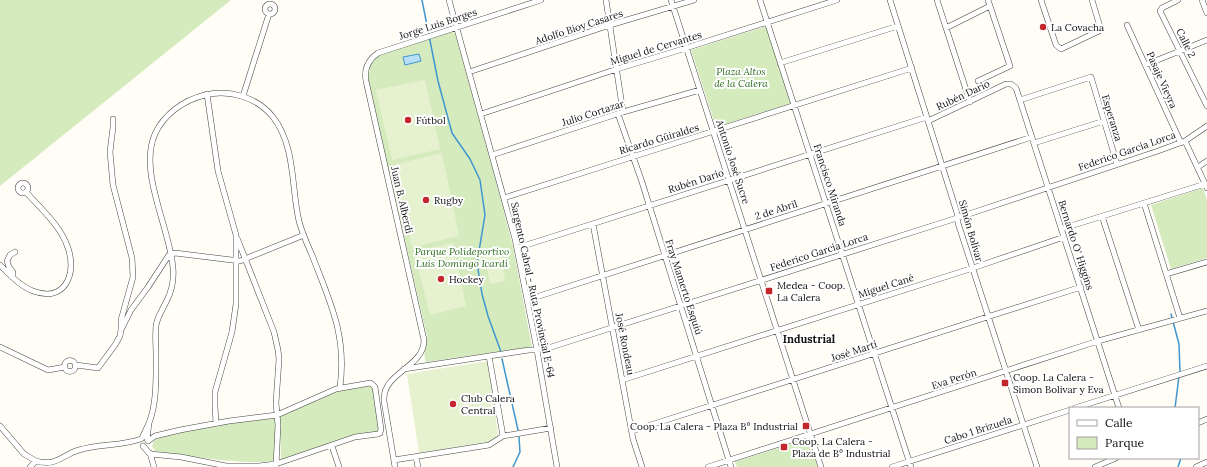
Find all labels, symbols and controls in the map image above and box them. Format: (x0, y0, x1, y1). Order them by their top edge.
street label: Jorge Luis Borges (397, 5, 479, 43)
street label: Adolfo Bioy Casares (533, 7, 625, 48)
place label: La Covacha (1051, 21, 1104, 34)
marker: La Covacha (1038, 22, 1048, 32)
street label: Calle 2 (1173, 26, 1199, 60)
street label: Miguel de Cervantes (609, 28, 704, 68)
street label: Pasaje Vieyra (1144, 50, 1180, 110)
park label: Plaza Altos de la Calera (714, 65, 768, 90)
street label: Rubén Dario (934, 77, 992, 113)
street label: Esperanza (1099, 93, 1125, 143)
street label: Julio Cortazar (559, 97, 626, 129)
place label: Fútbol (416, 114, 446, 127)
marker: Fútbol (403, 115, 413, 125)
street label: Antonio José Sucre (713, 117, 753, 206)
street label: Ricardo Güiraldes (617, 121, 701, 157)
street label: Federico García Lorca (1077, 128, 1177, 174)
street label: Francisco Miranda (811, 142, 849, 228)
street label: Juan B. Alberdi (388, 164, 416, 235)
street label: Rubén Darío (667, 166, 726, 196)
place label: Rugby (434, 194, 464, 207)
marker: Rugby (421, 195, 431, 205)
street label: 2 de Abril (753, 197, 799, 223)
street label: Simón Bolívar (956, 198, 986, 264)
street label: Bernardo O' Higgins (1055, 198, 1097, 292)
street label: Sargento Cabral - Ruta Provincial E-64 (508, 201, 558, 380)
street label: Federico García Lorca (768, 230, 870, 274)
street label: Fray Mamerto Esquiú (662, 238, 706, 336)
park label: Parque Polideportivo Luis Domingo Icardi (415, 245, 509, 270)
street label: Miguel Cané (856, 271, 916, 301)
place label: Hockey (449, 273, 484, 286)
marker: Hockey (436, 274, 446, 284)
place label: Medea - Coop. La Calera (777, 279, 845, 304)
marker: Medea - Coop. La Calera (764, 286, 774, 296)
street label: José Rondeau (612, 311, 637, 376)
district label: Industrial (783, 332, 836, 346)
street label: José Martí (828, 337, 879, 365)
street label: Eva Perón (930, 366, 978, 392)
place label: Coop. La Calera - Simon Bolivar y Eva (1013, 371, 1104, 396)
marker: Coop. La Calera - Simon Bolivar y Eva (1000, 378, 1010, 388)
place label: Club Calera Central (461, 392, 515, 417)
marker: Club Calera Central (448, 399, 458, 409)
legend (1069, 407, 1199, 459)
street label: Cabo 1 Brizuela (943, 413, 1013, 447)
text: Calle (1105, 415, 1133, 430)
place label: Coop. La Calera - Plaza B° Industrial (630, 420, 798, 433)
marker: Coop. La Calera - Plaza B° Industrial (801, 421, 811, 431)
place label: Coop. La Calera - Plaza de B° Industrial (792, 435, 891, 460)
text: Parque (1105, 435, 1145, 450)
marker: Coop. La Calera - Plaza de B° Industrial (779, 442, 789, 452)

